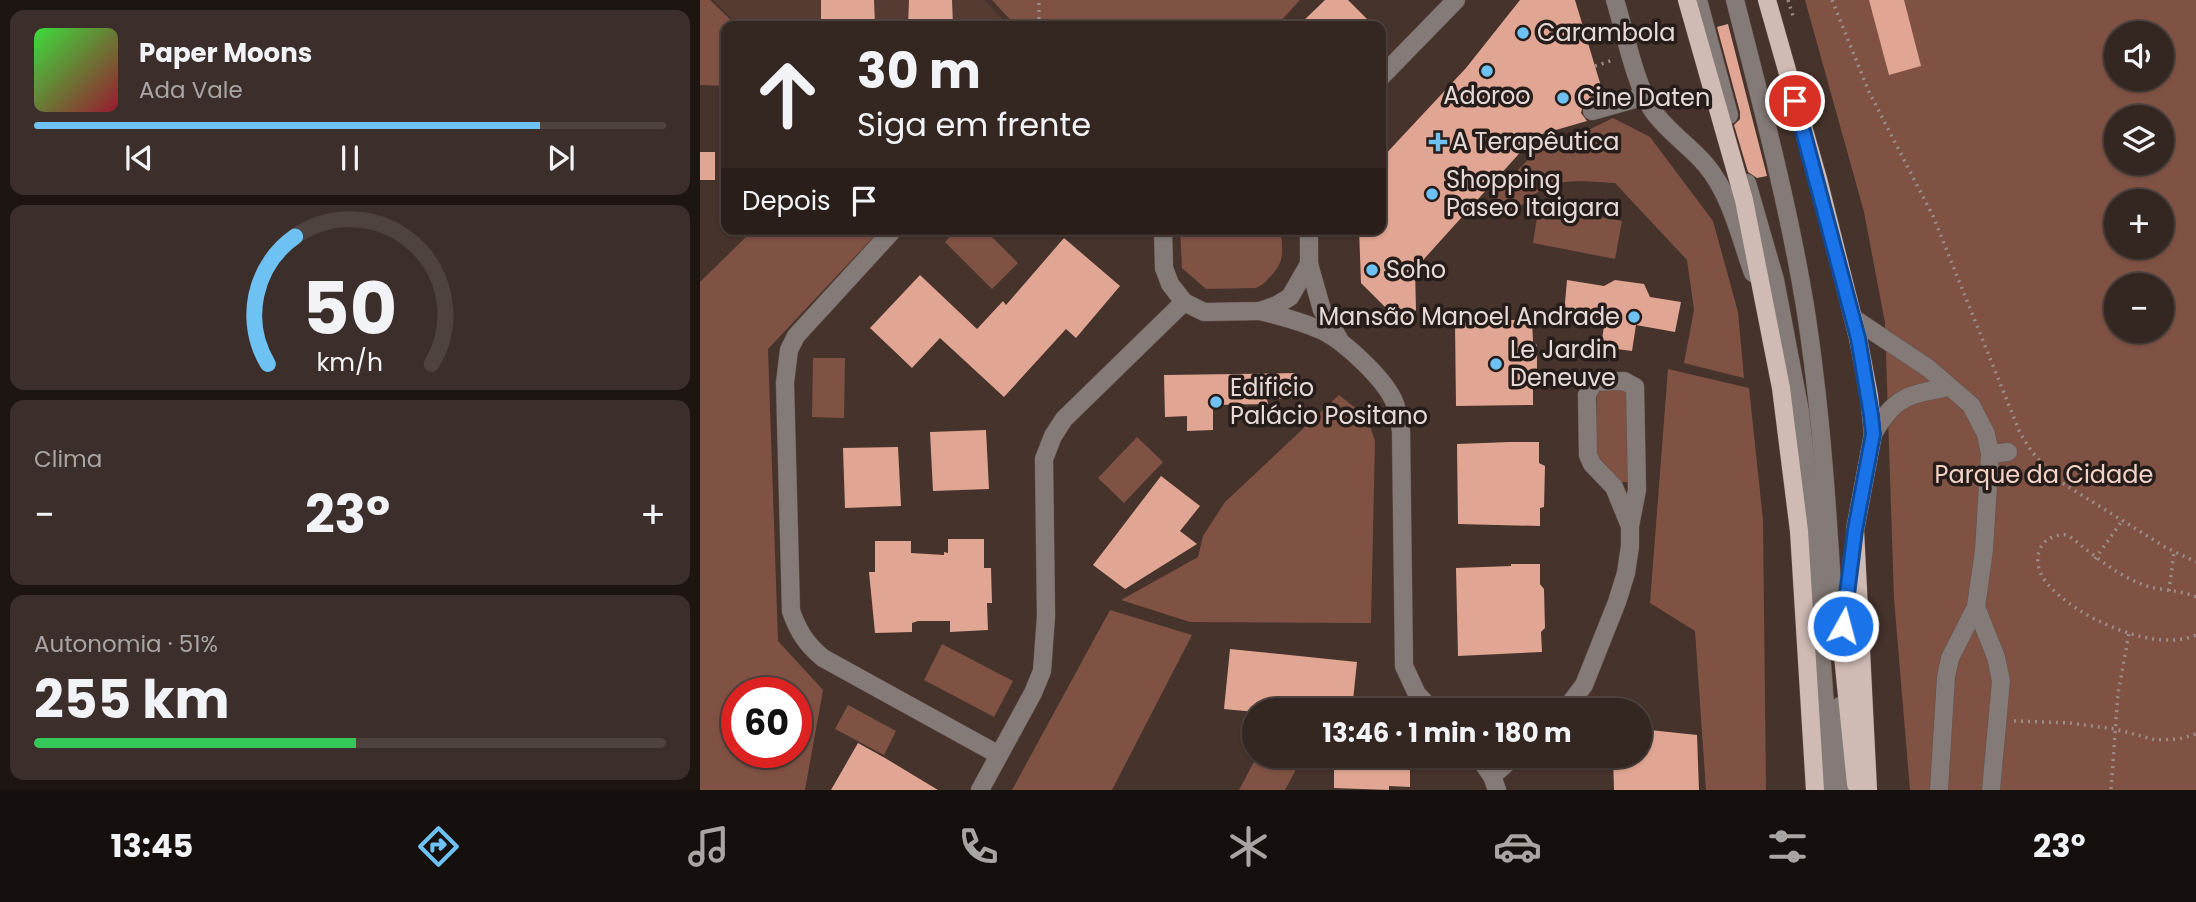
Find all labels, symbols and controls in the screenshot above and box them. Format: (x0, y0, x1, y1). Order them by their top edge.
place label: Carambola (1537, 16, 1675, 49)
map controls (2104, 21, 2174, 343)
button: sound (2104, 21, 2174, 91)
marker: Carambola (1515, 25, 1531, 41)
text: Paper Moons (139, 35, 312, 71)
text: 30 m (857, 37, 981, 105)
icon: ahead (742, 49, 833, 140)
marker: Adoroo (1479, 63, 1495, 79)
pin (1765, 71, 1825, 131)
text: Ada Vale (139, 74, 243, 106)
place label: Adoroo (1443, 79, 1531, 112)
place label: Cine Daten (1577, 81, 1710, 114)
icon: arrive (1776, 82, 1814, 120)
marker: Cine Daten (1555, 90, 1571, 106)
text: Siga em frente (857, 102, 1091, 147)
button: layers (2104, 105, 2174, 175)
place label: A Terapêutica (1452, 125, 1620, 158)
marker: A Terapêutica (1430, 134, 1446, 150)
icon: previous (120, 139, 158, 177)
icon: pause (331, 139, 369, 177)
icon: next (542, 139, 580, 177)
place label: Shopping Paseo Itaigara (1446, 163, 1620, 224)
icon: arrive (845, 182, 883, 220)
text: Depois (742, 183, 831, 219)
marker: Shopping Paseo Itaigara (1424, 186, 1440, 202)
button: + (2104, 189, 2174, 259)
place label: Soho (1386, 253, 1446, 286)
text: 50 (303, 258, 397, 359)
marker: Soho (1364, 262, 1380, 278)
button: − (2104, 273, 2174, 343)
place label: Mansão Manoel Andrade (1318, 300, 1620, 333)
marker: Mansão Manoel Andrade (1626, 309, 1642, 325)
place label: Le Jardin Deneuve (1510, 333, 1617, 394)
text: km/h (317, 344, 383, 379)
marker: Le Jardin Deneuve (1488, 356, 1504, 372)
place label: Edificio Palácio Positano (1230, 371, 1428, 432)
marker: Edificio Palácio Positano (1208, 394, 1224, 410)
text: Clima (34, 443, 102, 475)
park label: Parque da Cidade (1935, 458, 2153, 491)
text: 23° (305, 478, 390, 551)
text: − (34, 488, 55, 541)
text: + (640, 488, 666, 541)
position arrow (1806, 589, 1880, 663)
text: Autonomia · 51% (34, 628, 218, 660)
text: 255 km (34, 663, 230, 736)
speed limit sign: 60 (721, 677, 812, 768)
text: 13:46 · 1 min · 180 m (1322, 715, 1572, 751)
icon: directions (414, 822, 463, 871)
icon: music (684, 822, 733, 871)
icon: phone (954, 822, 1003, 871)
icon: climate (1224, 822, 1273, 871)
icon: car (1493, 822, 1542, 871)
icon: filters (1763, 822, 1812, 871)
text: 13:45 (110, 823, 193, 868)
text: 23° (2033, 823, 2086, 868)

